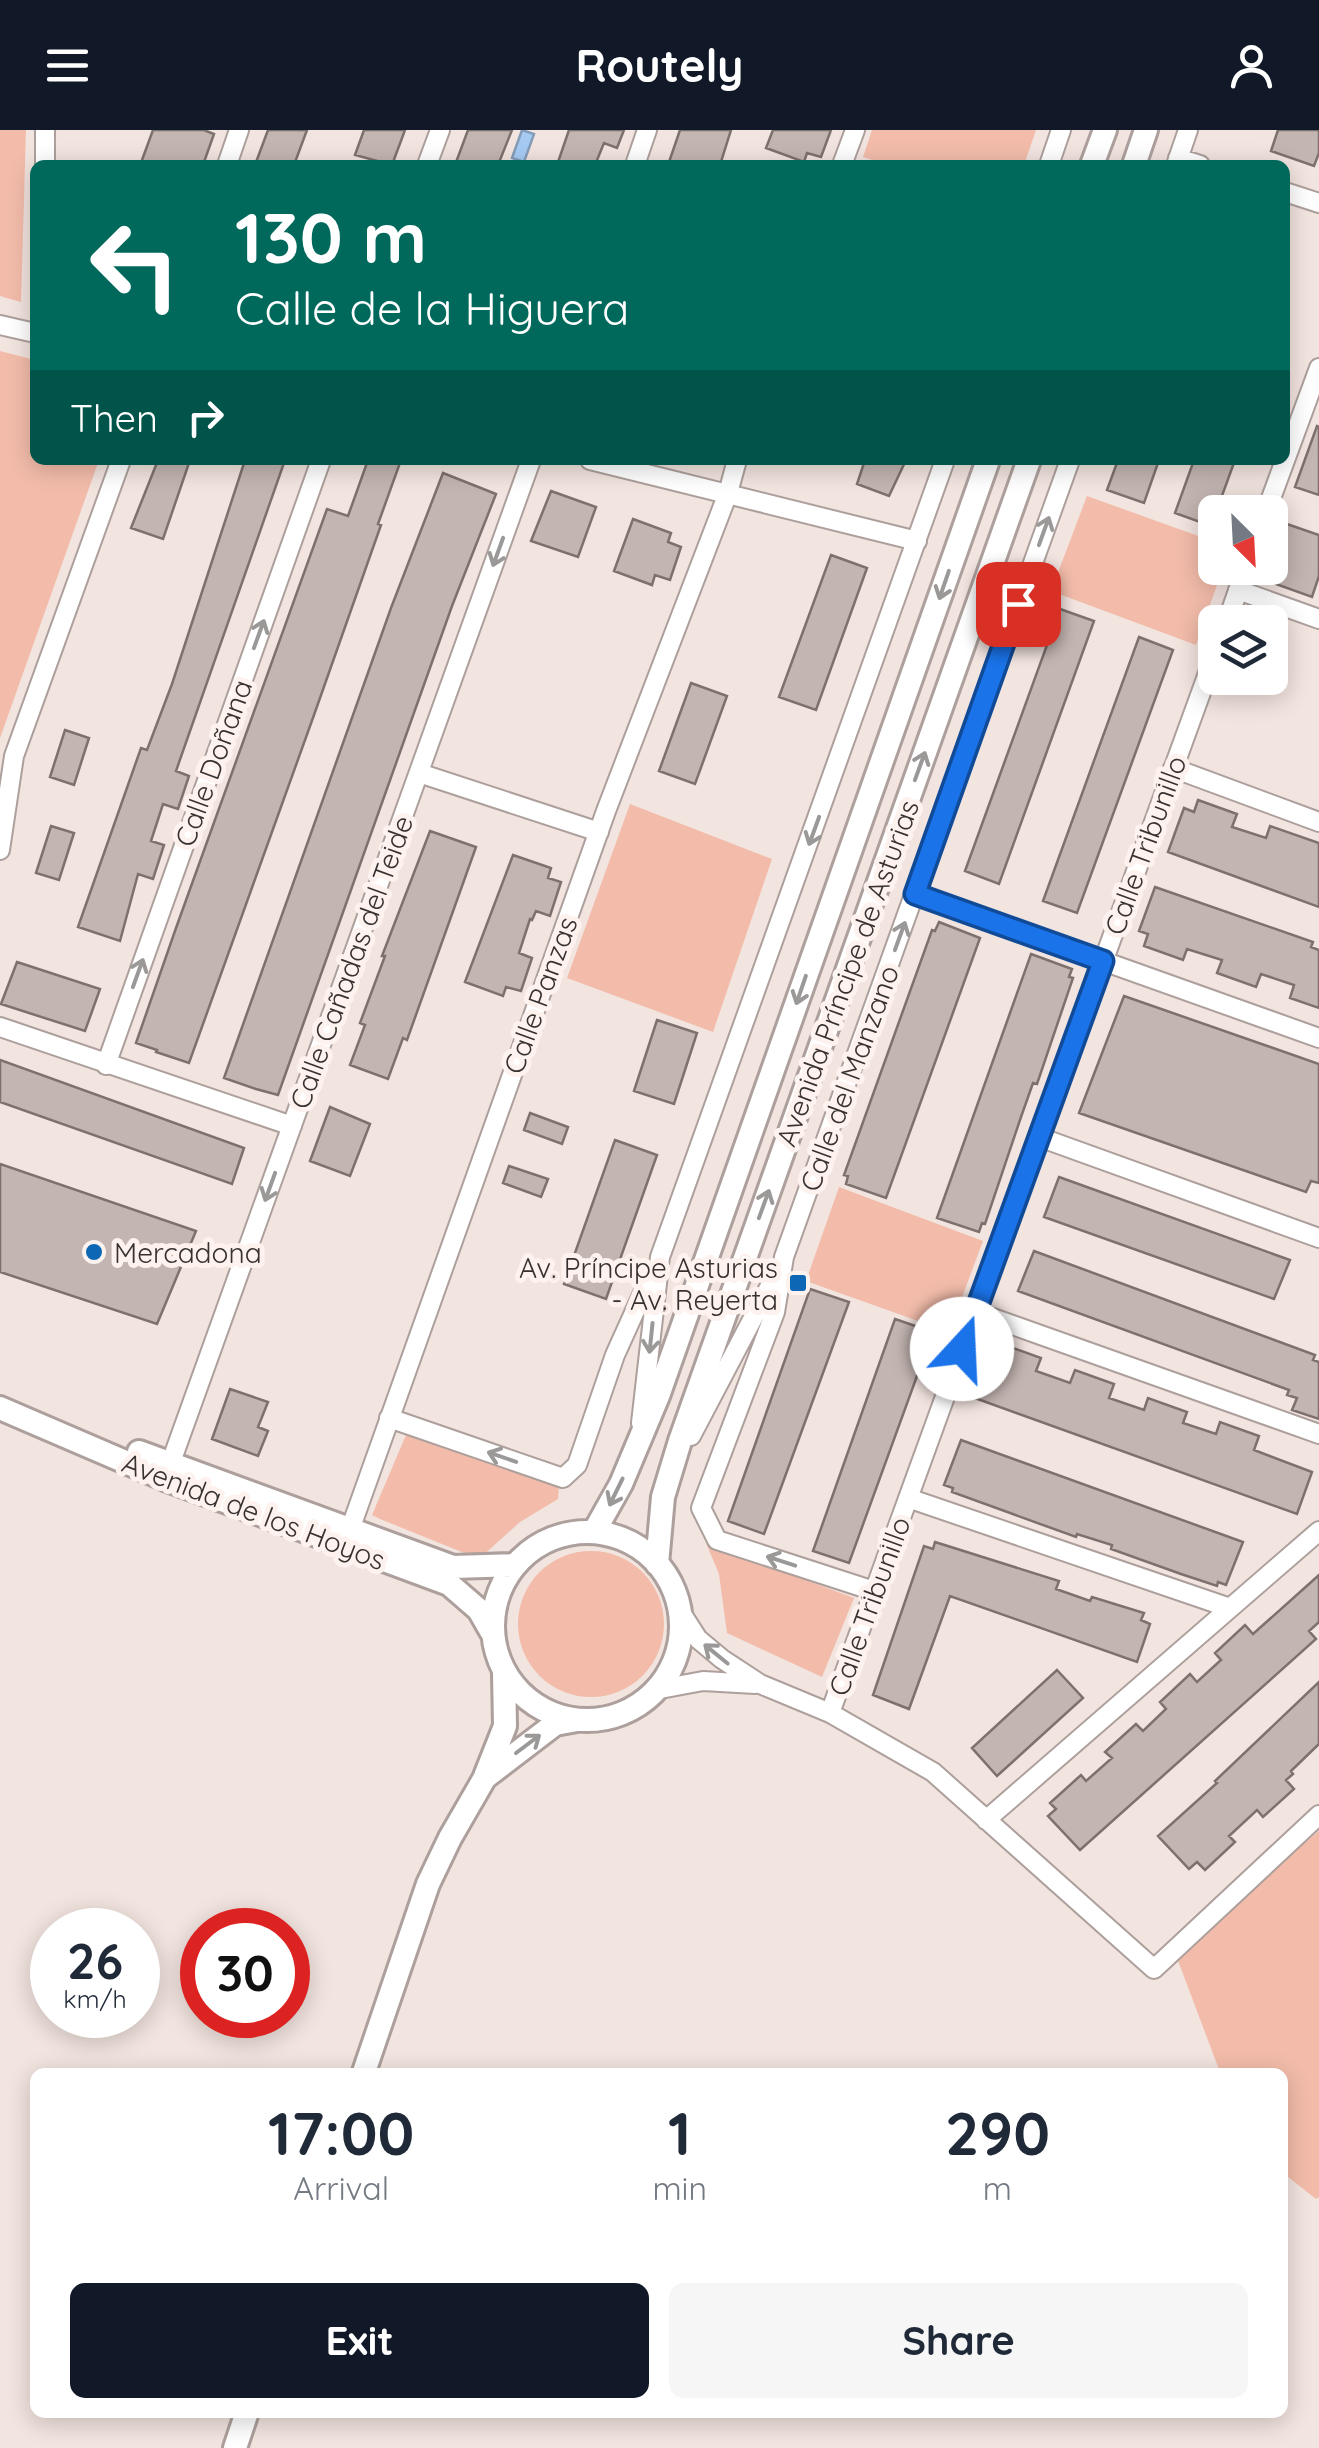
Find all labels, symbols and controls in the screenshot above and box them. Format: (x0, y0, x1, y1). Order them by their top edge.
text: Routely (576, 37, 743, 93)
icon: menu (40, 38, 95, 93)
icon: person (1224, 38, 1279, 93)
text: 130 m (235, 193, 427, 281)
icon: left (70, 200, 200, 330)
text: Calle de la Higuera (235, 280, 629, 336)
icon: right (178, 390, 233, 445)
text: Then (70, 394, 158, 442)
north arrow (1198, 495, 1288, 585)
map controls (1198, 495, 1288, 695)
one-way arrow (1037, 516, 1055, 548)
one-way arrow (488, 535, 506, 566)
pin (976, 562, 1061, 647)
one-way arrow (934, 568, 952, 599)
icon: arrive (991, 577, 1046, 632)
button: layers (1198, 605, 1288, 695)
one-way arrow (251, 620, 269, 651)
street label: Calle Doñana (167, 675, 259, 851)
one-way arrow (912, 751, 930, 782)
street label: Calle Tribunillo (1096, 751, 1194, 939)
street label: Avenida Príncipe de Asturias (768, 795, 926, 1151)
street label: Calle Cañadas del Teide (282, 811, 420, 1113)
one-way arrow (804, 814, 822, 845)
street label: Calle Panzas (495, 912, 585, 1078)
one-way arrow (892, 922, 910, 953)
one-way arrow (130, 959, 148, 990)
street label: Calle del Manzano (792, 960, 906, 1196)
one-way arrow (791, 974, 809, 1005)
one-way arrow (260, 1171, 278, 1202)
one-way arrow (756, 1190, 774, 1221)
place label: Mercadona (114, 1235, 262, 1270)
marker: Mercadona (83, 1241, 105, 1263)
place label: Av. Príncipe Asturias - Av. Reyerta (519, 1250, 778, 1317)
marker: Av. Príncipe Asturias - Av. Reyerta (787, 1272, 809, 1294)
position arrow (910, 1297, 1014, 1401)
one-way arrow (641, 1322, 660, 1354)
street label: Avenida de los Hoyos (118, 1445, 390, 1577)
one-way arrow (487, 1447, 519, 1465)
one-way arrow (606, 1476, 625, 1506)
street label: Calle Tribunillo (820, 1512, 918, 1700)
one-way arrow (766, 1550, 798, 1568)
one-way arrow (704, 1643, 730, 1665)
one-way arrow (514, 1733, 541, 1754)
speed limit sign: 30 (180, 1908, 310, 2038)
text: 26 (67, 1929, 123, 1992)
text: km/h (63, 1983, 127, 2014)
text: 17:00 (268, 2095, 414, 2170)
text: 1 (668, 2095, 691, 2170)
text: 290 (945, 2095, 1050, 2170)
text: Arrival (293, 2168, 389, 2208)
text: min (652, 2168, 707, 2208)
text: m (983, 2168, 1012, 2208)
button: Exit (70, 2283, 649, 2398)
button: Share (669, 2283, 1248, 2398)

